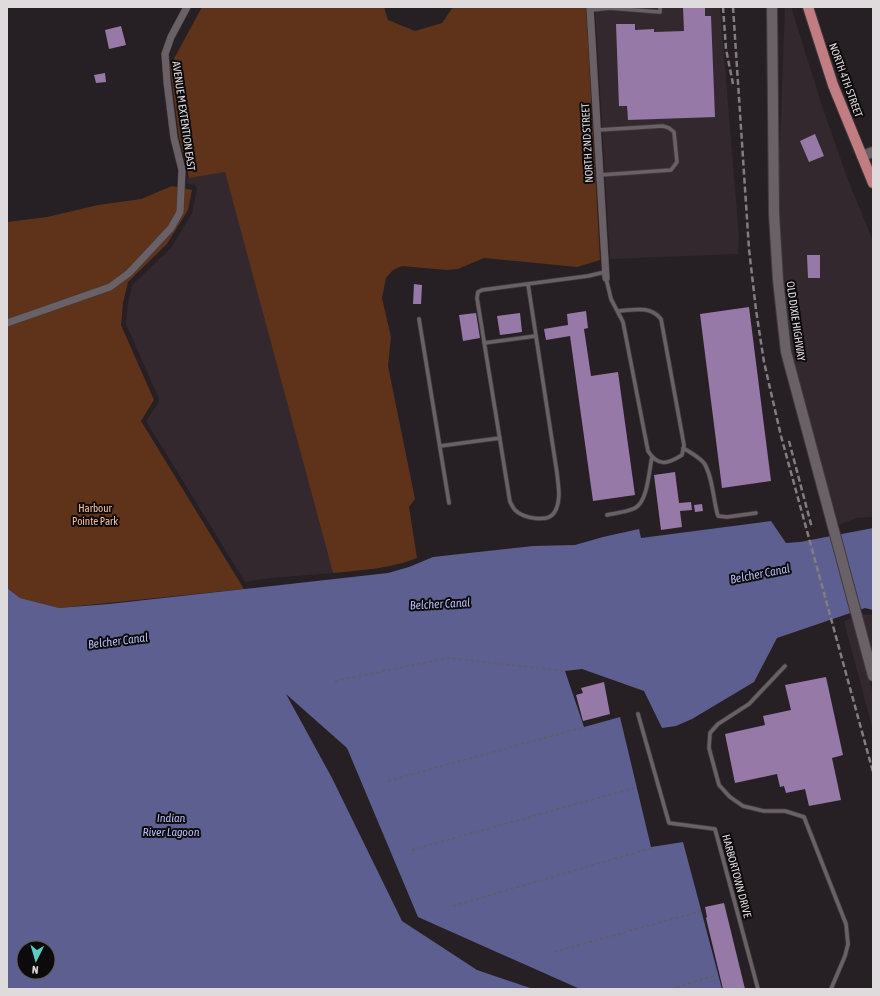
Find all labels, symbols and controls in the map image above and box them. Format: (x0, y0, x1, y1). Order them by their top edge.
street label: NORTH 4TH STREET (827, 41, 865, 119)
street label: AVENUE M EXTENTION EAST (170, 60, 198, 172)
street label: NORTH 2ND STREET (579, 103, 595, 183)
street label: OLD DIXIE HIGHWAY (784, 280, 808, 362)
park label: Harbour Pointe Park (72, 502, 118, 527)
water label: Belcher Canal (729, 561, 791, 587)
water label: Belcher Canal (409, 595, 471, 613)
water label: Belcher Canal (87, 630, 149, 652)
water label: Indian River Lagoon (143, 811, 200, 839)
street label: HARBORTOWN DRIVE (720, 833, 754, 919)
north arrow (16, 940, 56, 980)
text: N (31, 964, 39, 976)

